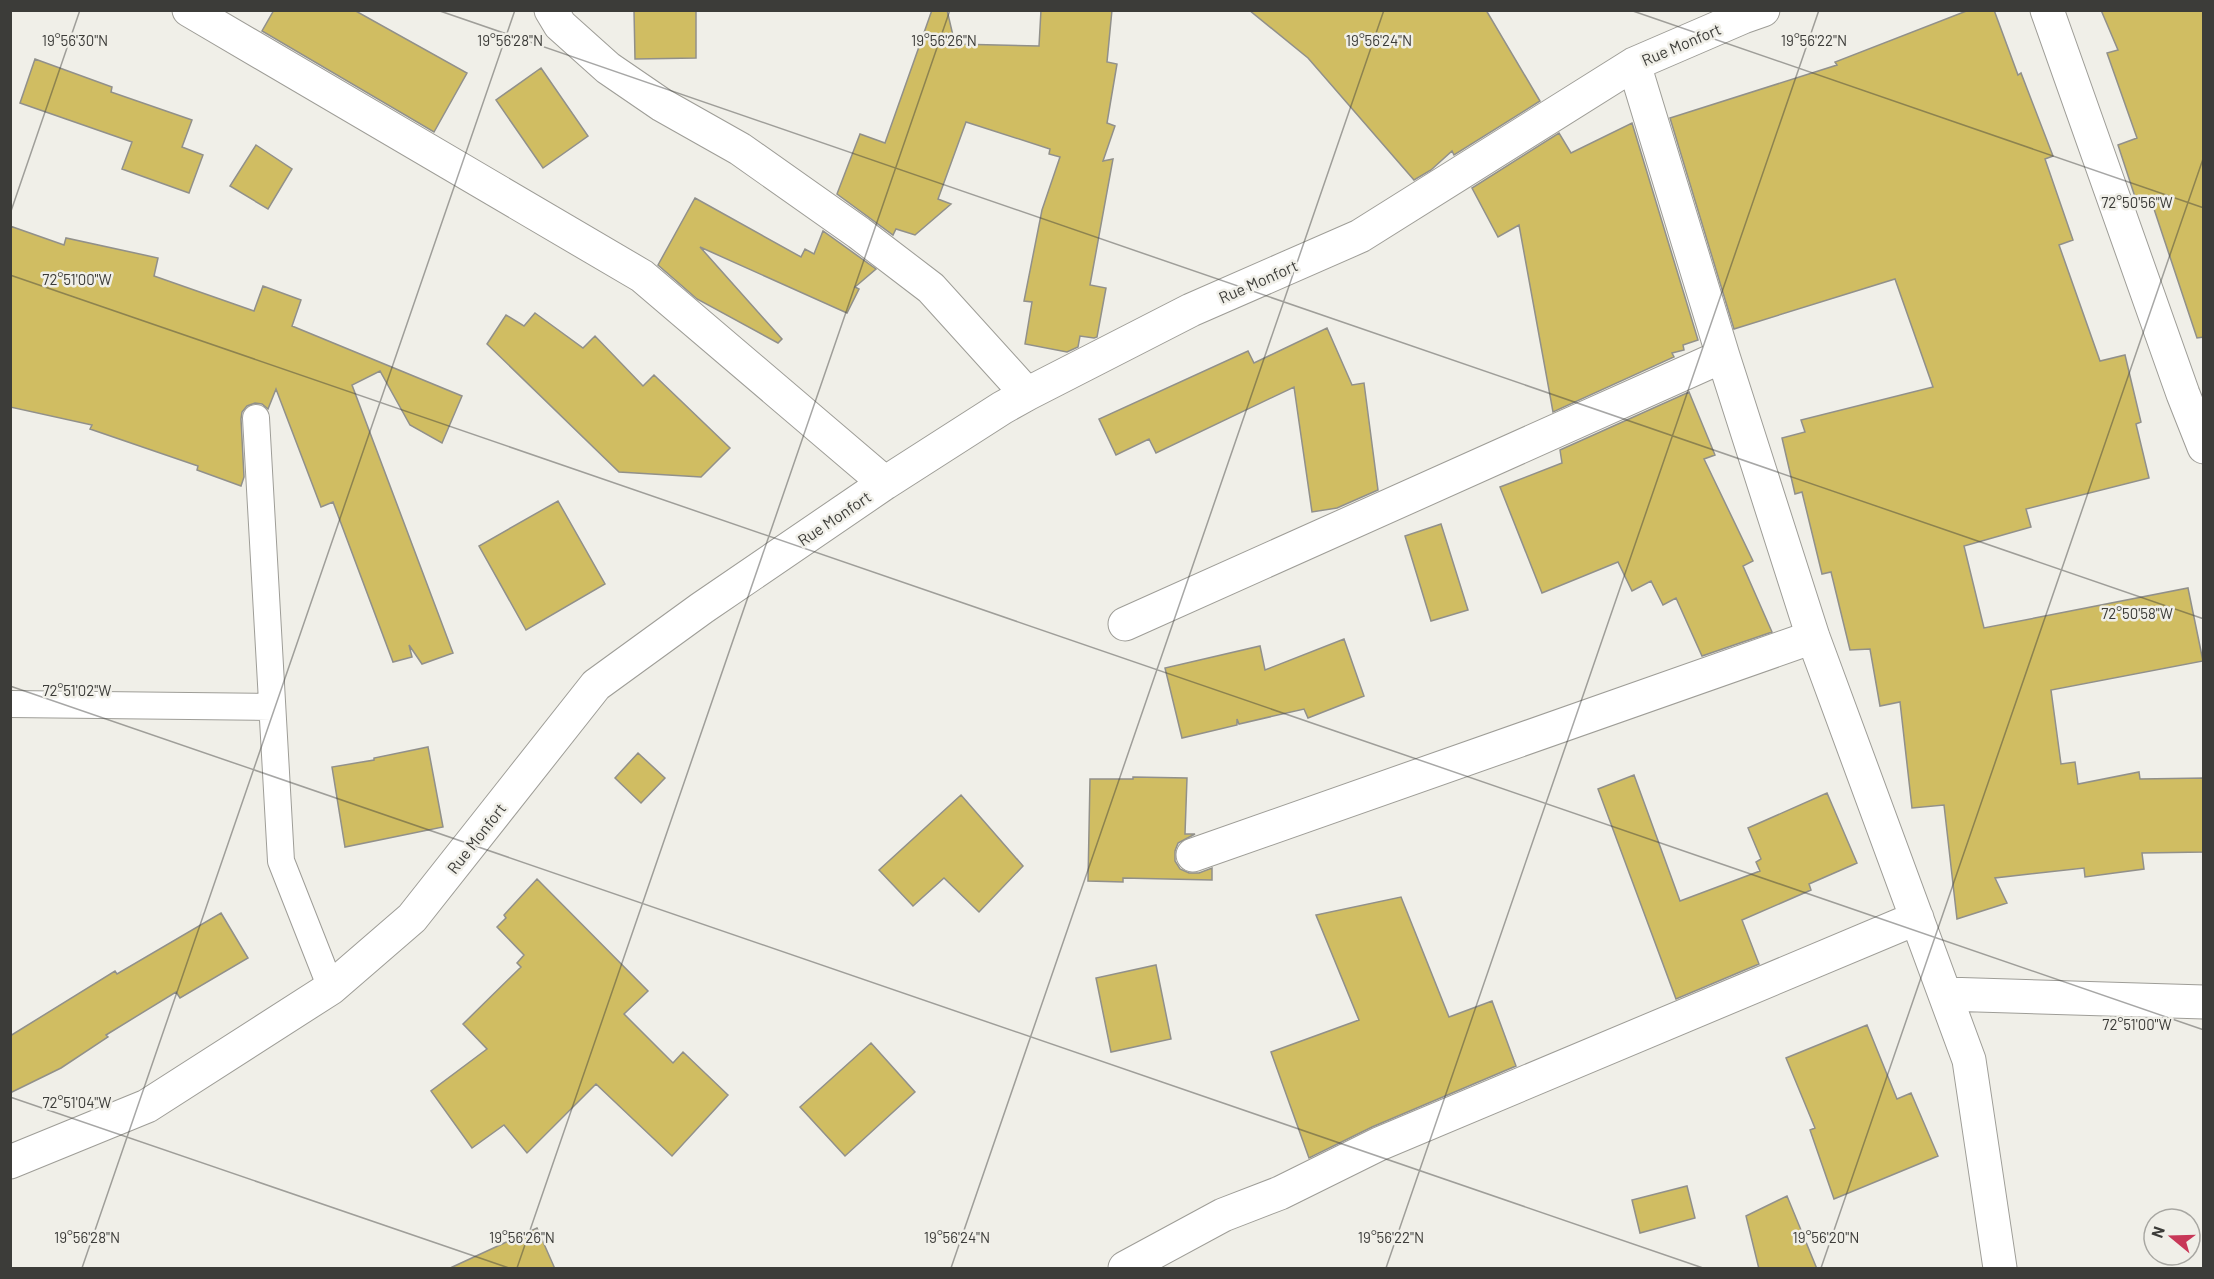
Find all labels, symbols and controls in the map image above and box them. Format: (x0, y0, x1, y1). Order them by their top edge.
street label: Rue Monfort (1638, 19, 1724, 69)
text: 19°56'30"N (42, 31, 108, 49)
text: 19°56'28"N (477, 31, 543, 49)
text: 19°56'26"N (911, 31, 977, 49)
text: 19°56'24"N (1346, 31, 1412, 49)
text: 19°56'22"N (1781, 31, 1847, 49)
text: 72°50'56"W (2101, 193, 2173, 211)
street label: Rue Monfort (1216, 255, 1300, 307)
text: 72°51'00"W (42, 270, 112, 288)
street label: Rue Monfort (794, 487, 874, 549)
text: 72°50'58"W (2101, 604, 2173, 622)
text: 72°51'02"W (42, 681, 112, 699)
street label: Rue Monfort (443, 799, 509, 877)
text: 72°51'00"W (2102, 1015, 2172, 1033)
text: 72°51'04"W (42, 1093, 112, 1111)
north arrow (2142, 1207, 2202, 1267)
text: N (2147, 1224, 2168, 1240)
text: 19°56'28"N (54, 1228, 120, 1246)
text: 19°56'26"N (489, 1228, 555, 1246)
text: 19°56'24"N (924, 1228, 990, 1246)
text: 19°56'22"N (1358, 1228, 1424, 1246)
text: 19°56'20"N (1793, 1228, 1859, 1246)

